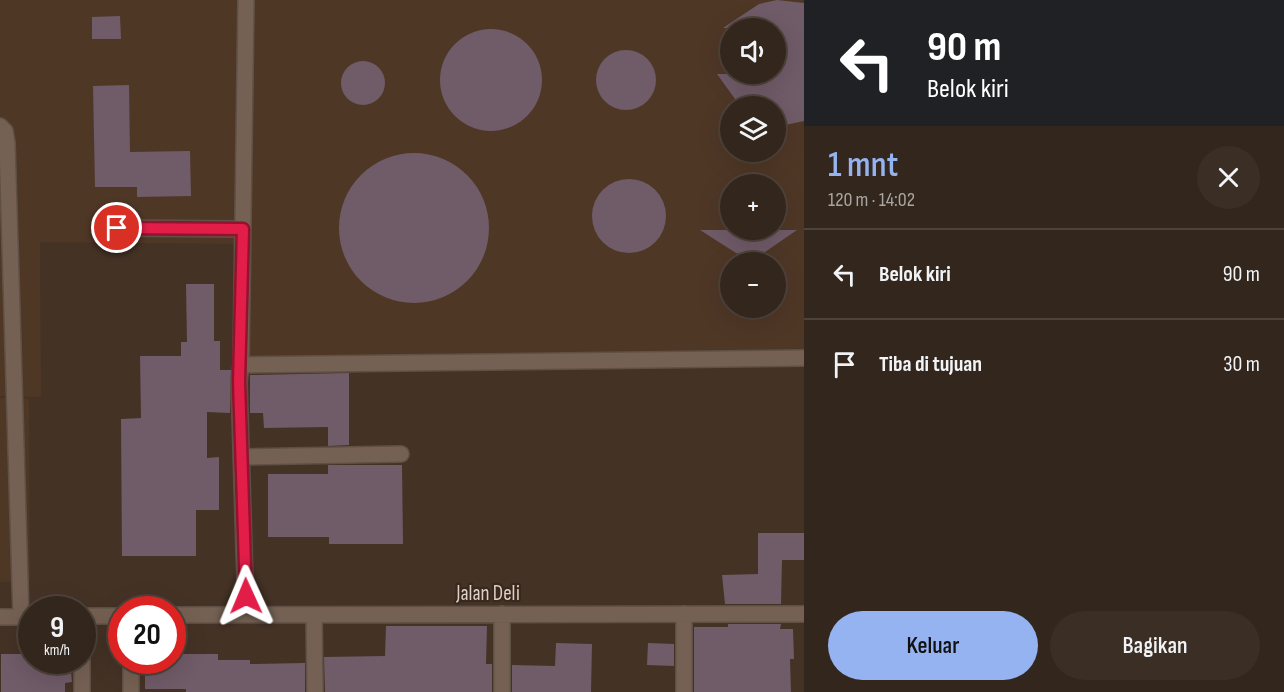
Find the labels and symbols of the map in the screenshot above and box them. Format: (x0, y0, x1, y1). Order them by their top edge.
pin (91, 202, 142, 253)
position arrow (214, 564, 278, 628)
street label: Jalan Deli (455, 581, 520, 606)
speed limit sign: 20 (108, 596, 186, 674)

